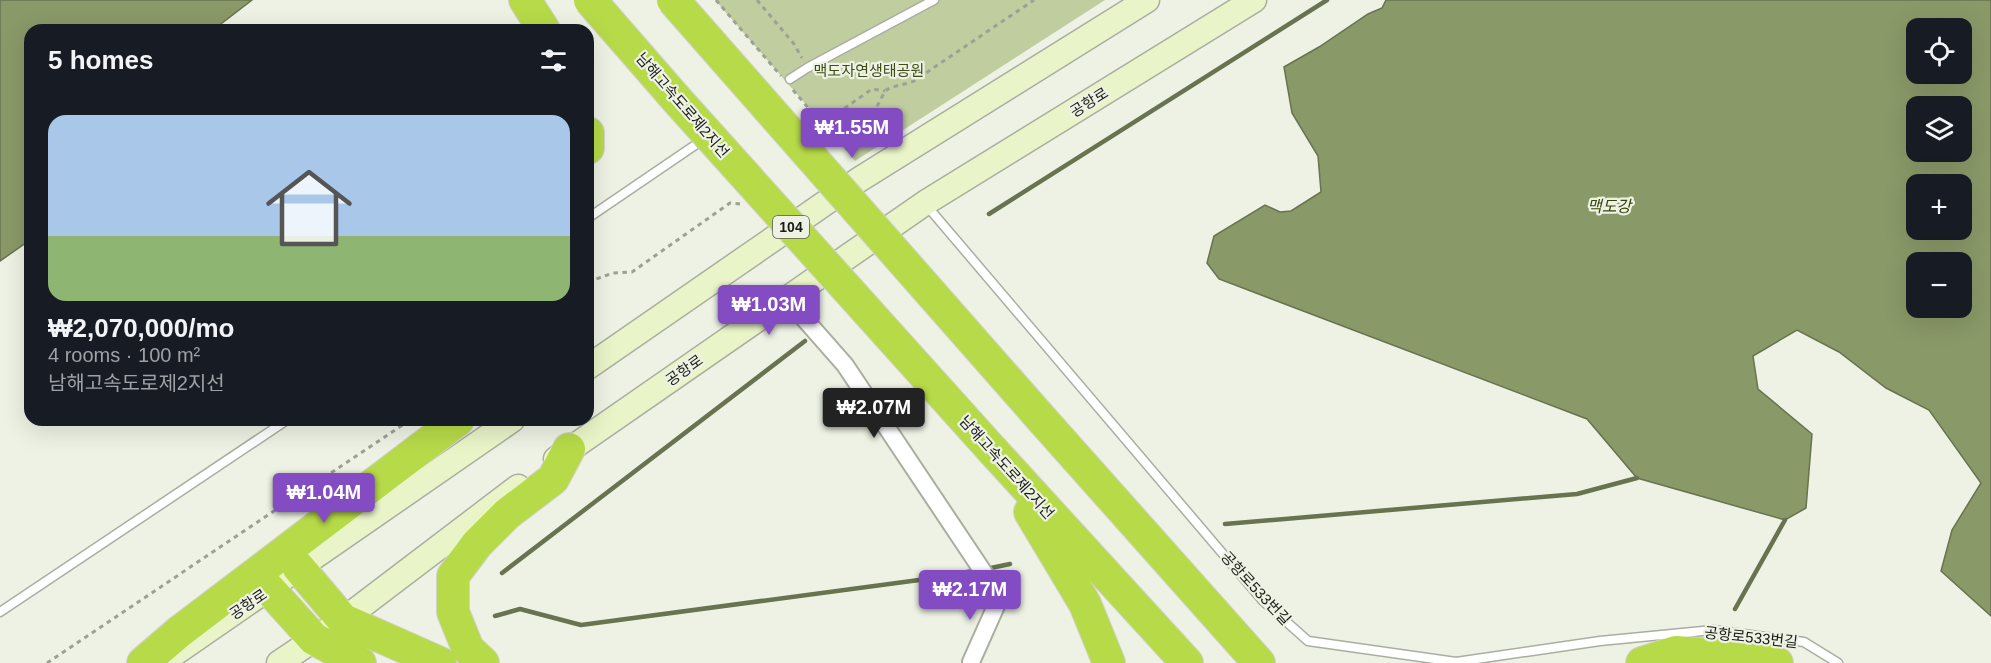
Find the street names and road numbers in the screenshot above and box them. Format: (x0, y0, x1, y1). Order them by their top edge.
street label: 남해고속도로제2지선 (633, 49, 733, 161)
street label: 공항로 (1067, 84, 1111, 120)
road number: 104 (773, 216, 809, 238)
street label: 공항로 (662, 351, 706, 389)
street label: 남해고속도로제2지선 (956, 412, 1058, 522)
street label: 공항로533번길 (1218, 548, 1294, 628)
street label: 공항로 (226, 585, 270, 623)
street label: 공항로533번길 (1703, 624, 1799, 650)

